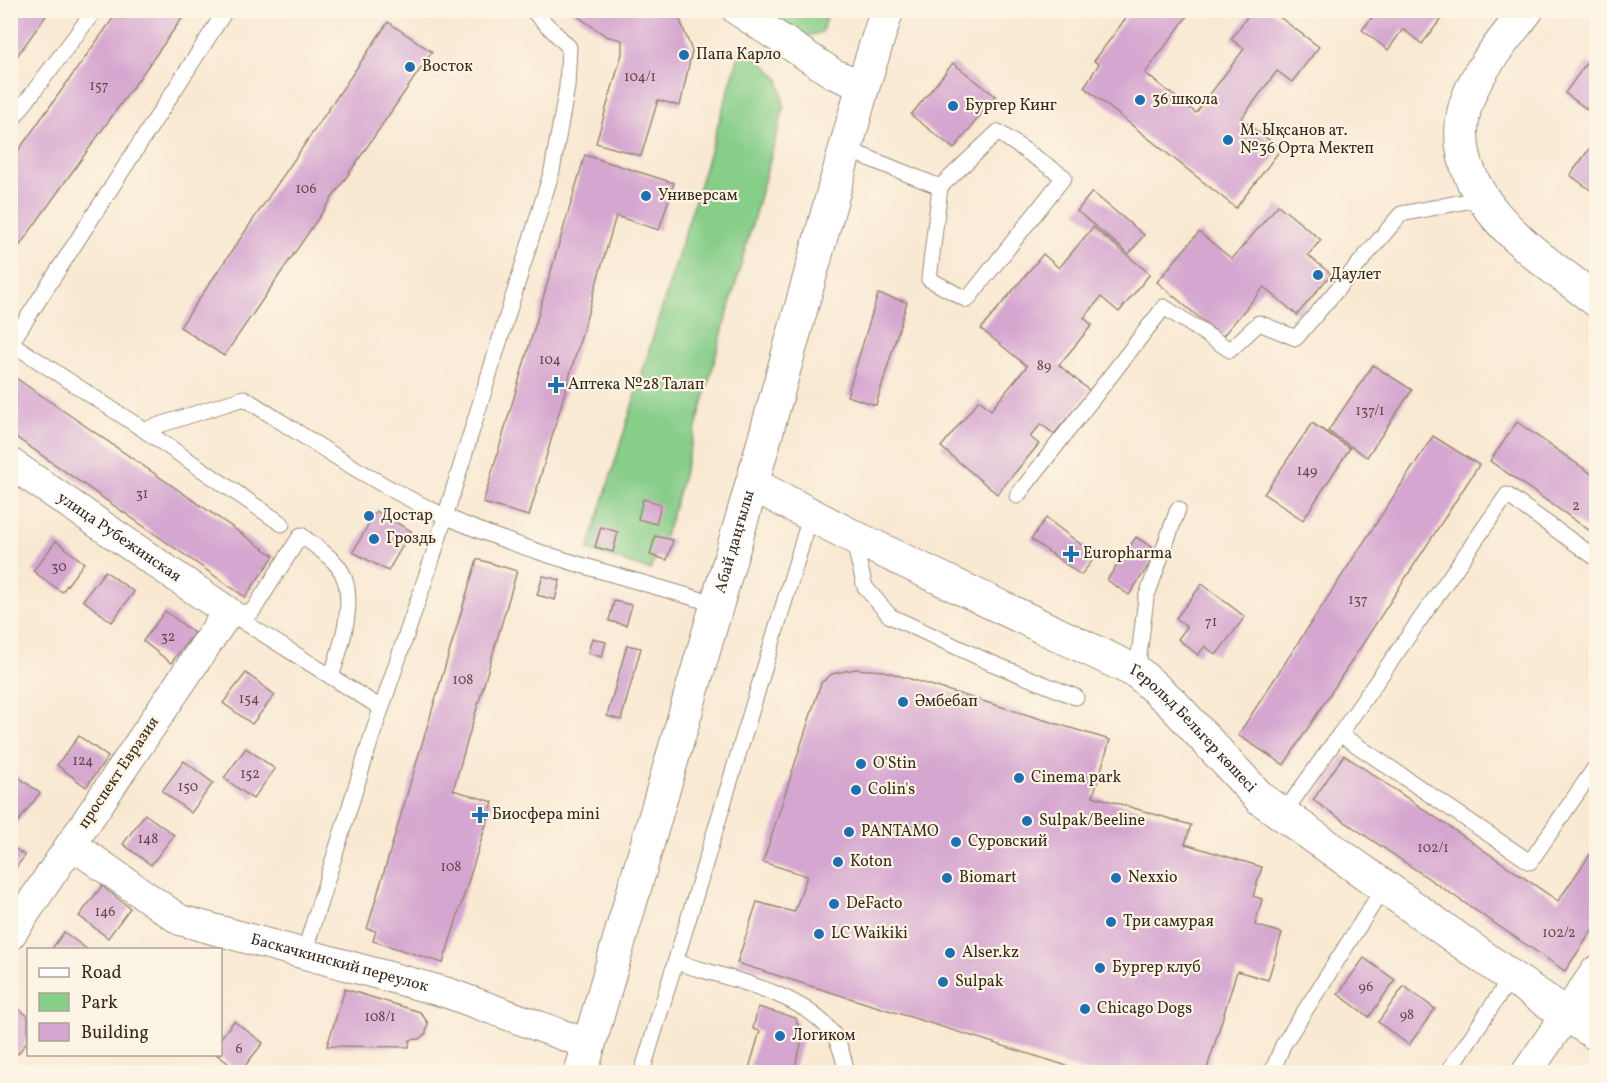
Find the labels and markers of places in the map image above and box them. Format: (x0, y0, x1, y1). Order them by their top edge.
place label: Папа Карло (696, 44, 781, 66)
marker: Папа Карло (677, 48, 691, 62)
place label: Восток (422, 56, 473, 78)
marker: Восток (403, 60, 417, 74)
place label: 36 школа (1152, 89, 1218, 111)
marker: 36 школа (1133, 93, 1147, 107)
place label: Бургер Кинг (965, 95, 1057, 117)
marker: Бургер Кинг (946, 99, 960, 113)
place label: М. Ықсанов ат. №36 Орта Мектеп (1240, 120, 1374, 160)
marker: М. Ықсанов ат. №36 Орта Мектеп (1221, 133, 1235, 147)
place label: Универсам (658, 185, 738, 207)
marker: Универсам (639, 189, 653, 203)
place label: Даулет (1330, 264, 1381, 286)
marker: Даулет (1311, 268, 1325, 282)
place label: Аптека №28 Талап (568, 374, 704, 396)
marker: Аптека №28 Талап (549, 378, 563, 392)
place label: Достар (381, 505, 433, 527)
marker: Достар (362, 509, 376, 523)
place label: Гроздь (386, 528, 436, 550)
marker: Гроздь (367, 532, 381, 546)
place label: Europharma (1083, 543, 1172, 565)
marker: Europharma (1064, 547, 1078, 561)
place label: Әмбебап (915, 691, 978, 713)
marker: Әмбебап (896, 695, 910, 709)
place label: O'Stin (873, 753, 917, 775)
marker: O'Stin (854, 757, 868, 771)
place label: Cinema park (1031, 767, 1122, 789)
marker: Cinema park (1012, 771, 1026, 785)
place label: Colin's (868, 779, 915, 801)
marker: Colin's (849, 783, 863, 797)
place label: Биосфера mini (492, 804, 600, 826)
marker: Биосфера mini (473, 808, 487, 822)
place label: Sulpak/Beeline (1039, 810, 1145, 832)
marker: Sulpak/Beeline (1020, 814, 1034, 828)
place label: PANTAMO (861, 821, 939, 843)
marker: PANTAMO (842, 825, 856, 839)
place label: Суровский (968, 831, 1048, 853)
marker: Суровский (949, 835, 963, 849)
place label: Koton (850, 851, 892, 873)
marker: Koton (831, 855, 845, 869)
place label: Biomart (959, 867, 1017, 889)
place label: Nexxio (1128, 867, 1177, 889)
marker: Biomart (940, 871, 954, 885)
marker: Nexxio (1109, 871, 1123, 885)
place label: DeFacto (846, 893, 903, 915)
marker: DeFacto (827, 897, 841, 911)
place label: Три самурая (1123, 911, 1214, 933)
marker: Три самурая (1104, 915, 1118, 929)
place label: LC Waikiki (831, 923, 908, 945)
marker: LC Waikiki (812, 927, 826, 941)
place label: Alser.kz (962, 942, 1019, 964)
marker: Alser.kz (943, 946, 957, 960)
place label: Бургер клуб (1112, 957, 1201, 979)
marker: Бургер клуб (1093, 961, 1107, 975)
place label: Sulpak (955, 971, 1004, 993)
marker: Sulpak (936, 975, 950, 989)
place label: Chicago Dogs (1097, 998, 1192, 1020)
marker: Chicago Dogs (1078, 1002, 1092, 1016)
place label: Логиком (792, 1025, 856, 1047)
marker: Логиком (773, 1029, 787, 1043)

